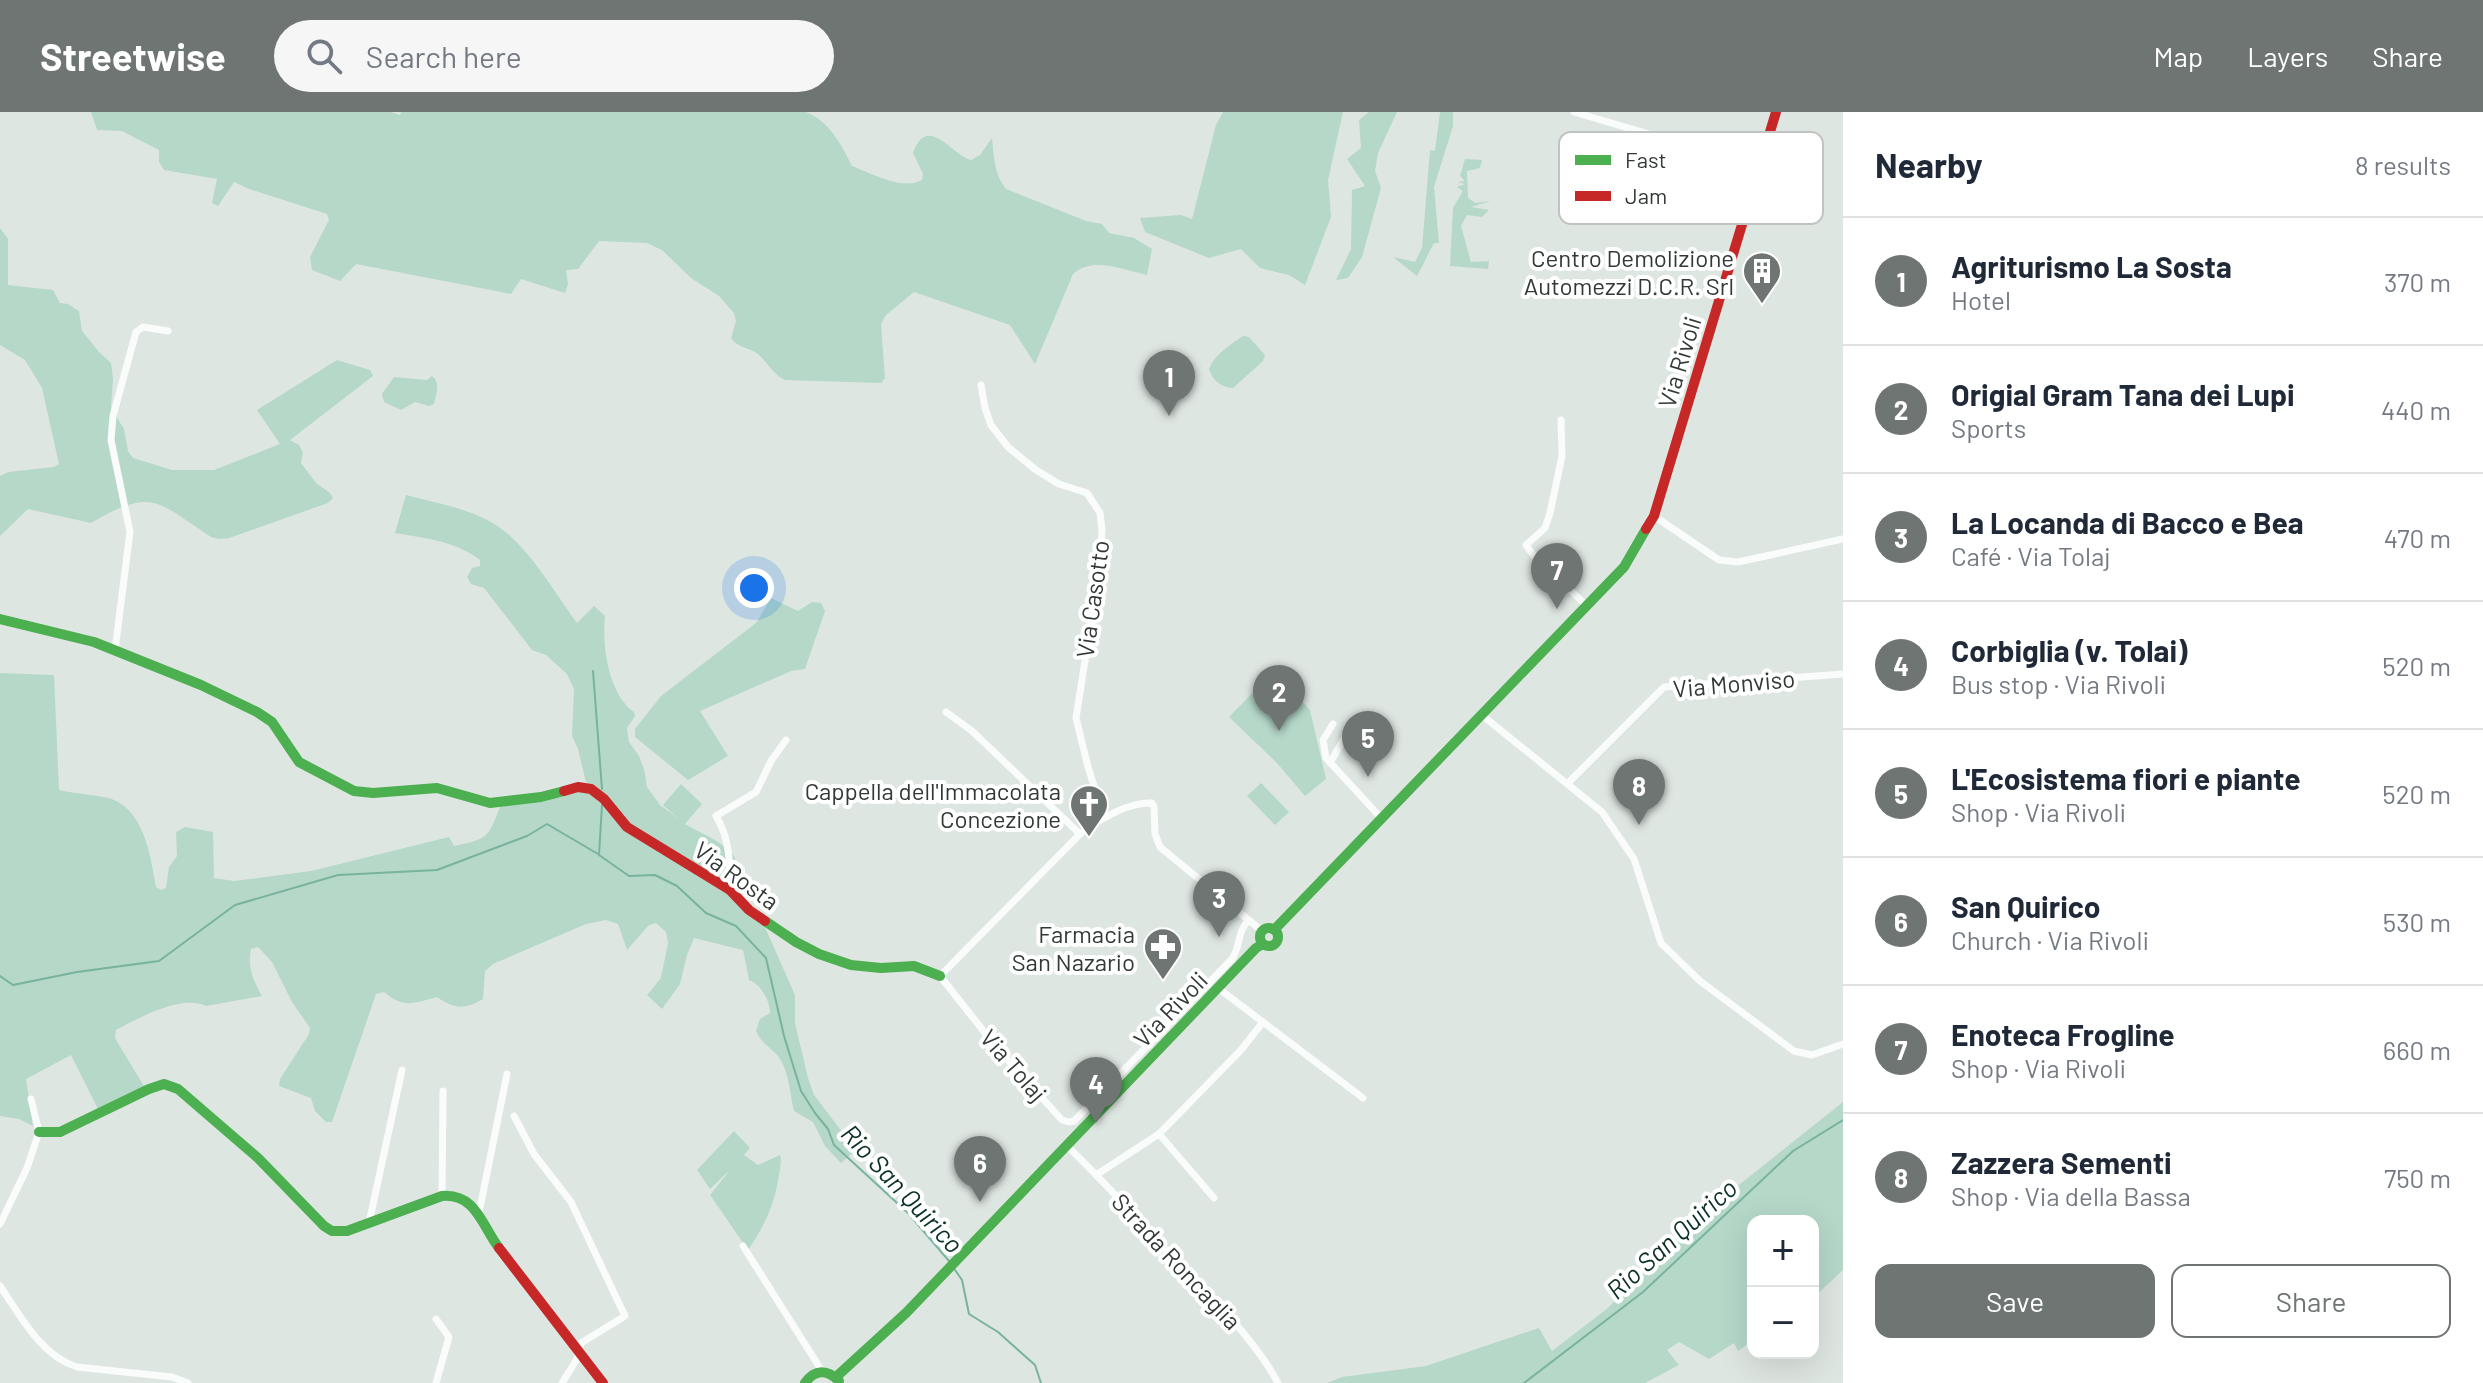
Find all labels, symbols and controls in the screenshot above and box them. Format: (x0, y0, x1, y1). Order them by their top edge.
search box (274, 20, 834, 92)
text: Streetwise (40, 33, 226, 79)
icon: search (302, 34, 346, 78)
text: Search here (366, 38, 522, 74)
text: Map (2153, 39, 2203, 73)
text: Layers (2247, 39, 2328, 73)
text: Share (2372, 39, 2443, 73)
legend (1559, 132, 1823, 224)
text: Nearby (1875, 144, 1983, 185)
text: Fast (1625, 146, 1667, 172)
text: 8 results (2355, 149, 2451, 180)
text: Jam (1625, 182, 1667, 208)
place label: Centro Demolizione Automezzi D.C.R. Srl (1524, 243, 1734, 300)
text: Agriturismo La Sosta (1951, 248, 2232, 284)
building icon: Centro Demolizione Automezzi D.C.R. Srl (1741, 250, 1783, 305)
text: 1 (1896, 266, 1906, 297)
text: 370 m (2384, 266, 2451, 297)
text: Hotel (1951, 284, 2011, 315)
street label: Via Rivoli (1651, 313, 1707, 411)
pin: 1 (1143, 350, 1195, 416)
text: Origial Gram Tana dei Lupi (1951, 376, 2295, 412)
text: 2 (1894, 394, 1908, 425)
text: 440 m (2381, 394, 2451, 425)
text: Sports (1951, 412, 2026, 443)
text: La Locanda di Bacco e Bea (1951, 504, 2304, 540)
text: 3 (1894, 522, 1908, 553)
text: 470 m (2384, 522, 2451, 553)
street label: Via Casotto (1069, 538, 1115, 660)
text: Café · Via Tolaj (1951, 540, 2111, 571)
pin: 7 (1531, 543, 1583, 609)
your location (734, 568, 774, 608)
text: Corbiglia (v. Tolai) (1951, 632, 2188, 668)
text: 4 (1893, 650, 1909, 681)
text: 520 m (2382, 650, 2451, 681)
street label: Via Monviso (1672, 663, 1796, 703)
pin: 2 (1253, 665, 1305, 731)
text: Bus stop · Via Rivoli (1951, 668, 2166, 699)
pin: 5 (1342, 711, 1394, 777)
pin: 8 (1613, 759, 1665, 825)
text: L'Ecosistema fiori e piante (1951, 760, 2301, 796)
place label: Cappella dell'Immacolata Concezione (805, 776, 1061, 833)
text: 5 (1894, 778, 1908, 809)
text: 520 m (2382, 778, 2451, 809)
church icon: Cappella dell'Immacolata Concezione (1068, 783, 1110, 838)
text: Shop · Via Rivoli (1951, 796, 2126, 827)
street label: Via Rosta (689, 835, 785, 915)
pin: 3 (1193, 871, 1245, 937)
text: San Quirico (1951, 888, 2101, 924)
text: 6 (1894, 906, 1908, 937)
text: 530 m (2383, 906, 2451, 937)
place label: Farmacia San Nazario (1012, 919, 1135, 976)
text: Church · Via Rivoli (1951, 924, 2149, 955)
pharmacy icon: Farmacia San Nazario (1142, 926, 1184, 981)
street label: Via Rivoli (1127, 965, 1213, 1053)
text: Enoteca Frogline (1951, 1016, 2175, 1052)
street label: Via Tolaj (975, 1023, 1053, 1107)
text: 7 (1895, 1034, 1907, 1065)
text: 660 m (2383, 1034, 2451, 1065)
text: Shop · Via Rivoli (1951, 1052, 2126, 1083)
pin: 4 (1070, 1057, 1122, 1123)
water label: Rio San Quirico (835, 1117, 971, 1259)
pin: 6 (954, 1136, 1006, 1202)
text: Zazzera Sementi (1951, 1144, 2172, 1180)
text: 8 (1894, 1162, 1908, 1193)
text: 750 m (2384, 1162, 2451, 1193)
water label: Rio San Quirico (1599, 1171, 1743, 1305)
text: Shop · Via della Bassa (1951, 1180, 2191, 1211)
street label: Strada Roncaglia (1106, 1187, 1248, 1335)
map controls (1747, 1215, 1819, 1359)
button: + (1747, 1215, 1819, 1287)
button: Save (1875, 1264, 2155, 1338)
button: Share (2171, 1264, 2451, 1338)
button: − (1747, 1287, 1819, 1359)

